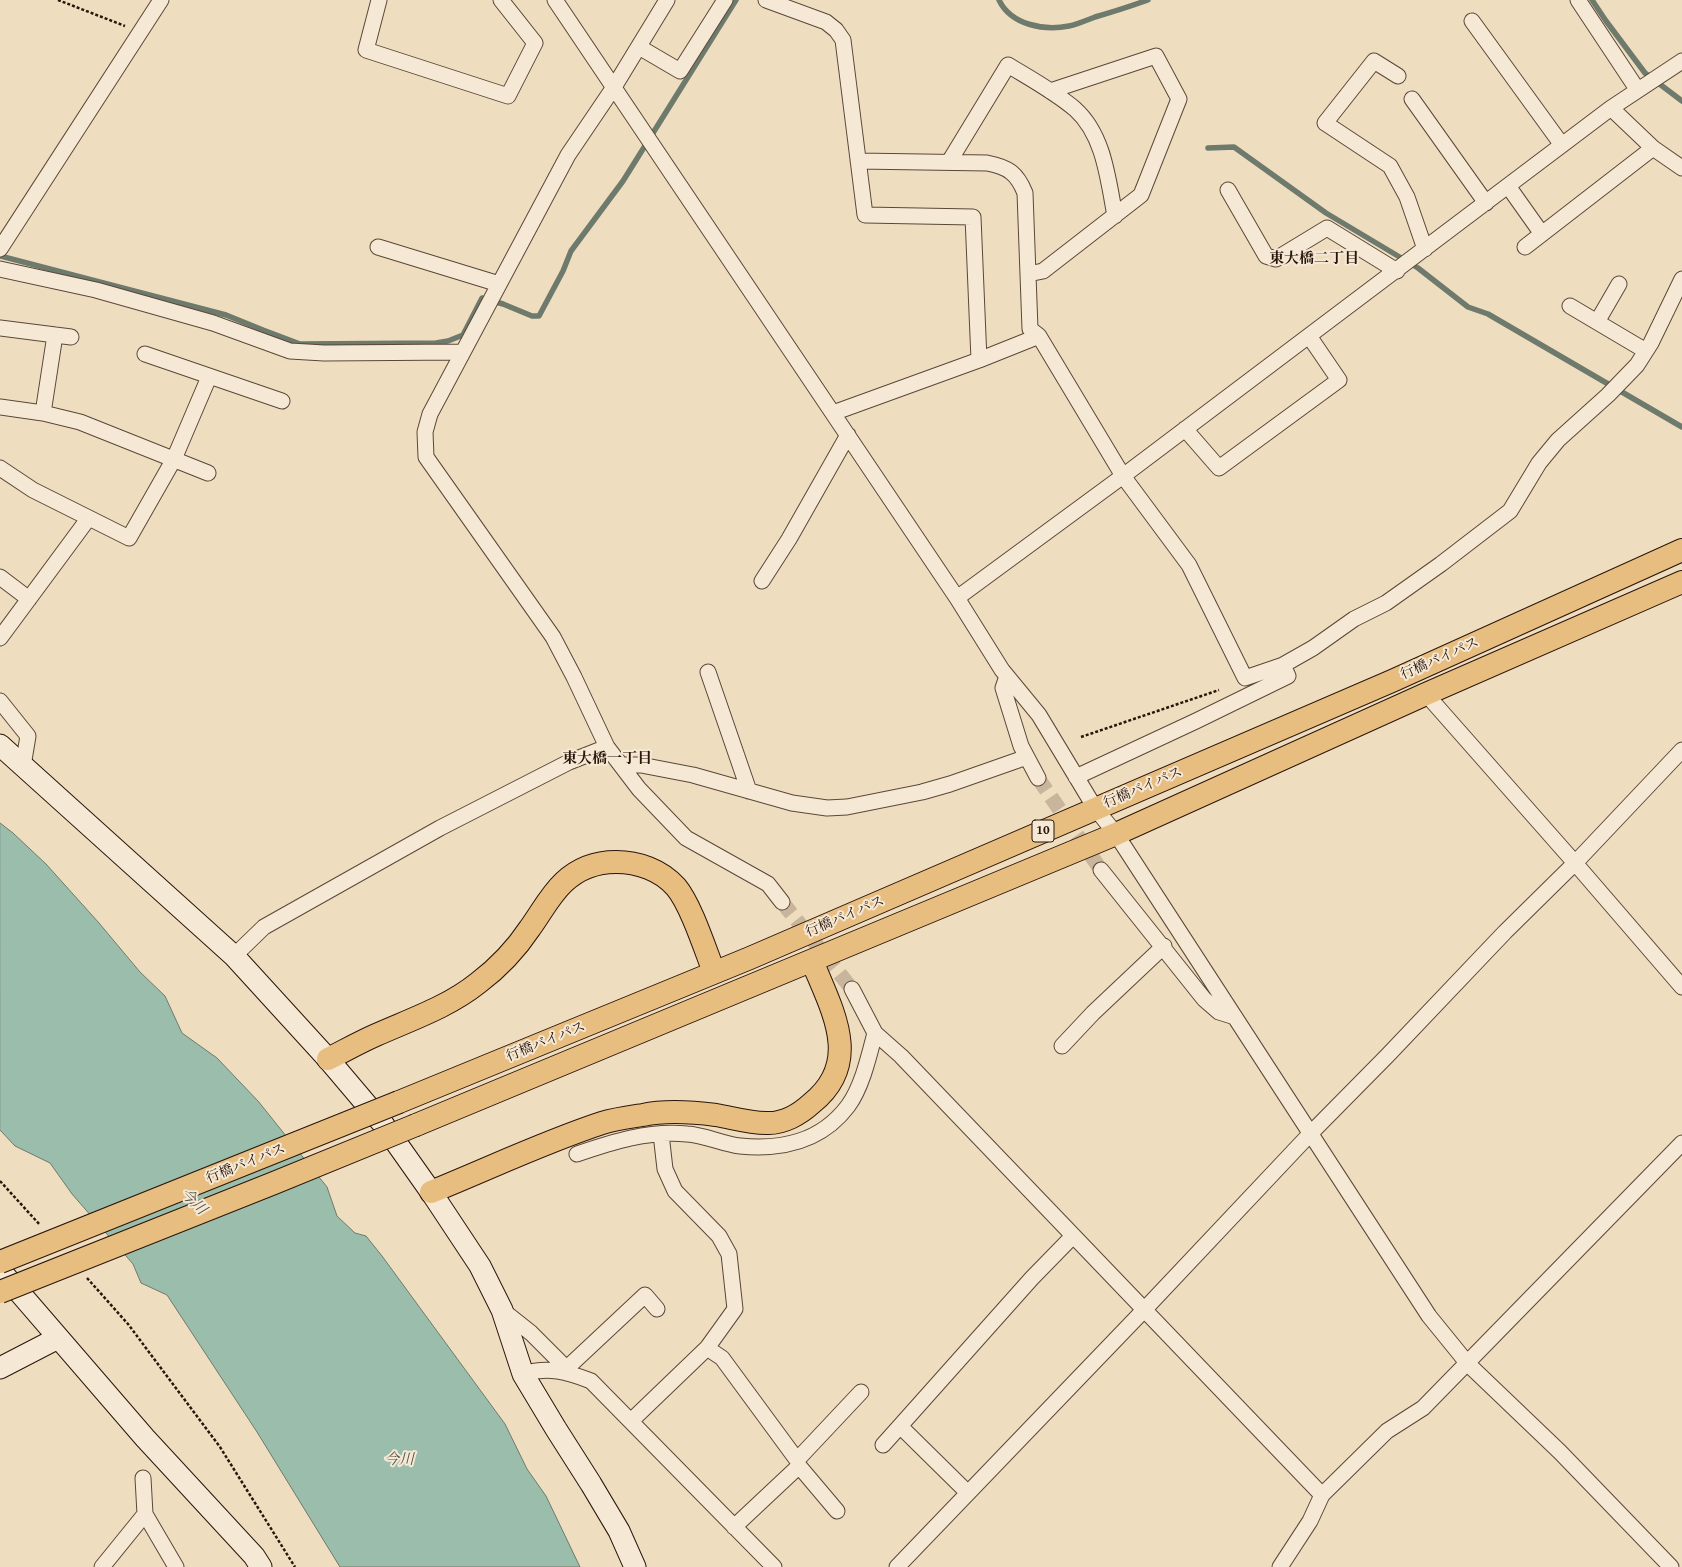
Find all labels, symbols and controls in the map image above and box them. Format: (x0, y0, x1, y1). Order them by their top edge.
district label: 東大橋二丁目 (1269, 250, 1359, 268)
street label: 行橋バイパス (1398, 634, 1482, 684)
district label: 東大橋一丁目 (562, 750, 652, 768)
street label: 行橋バイパス (1101, 764, 1185, 812)
road number: 10 (1032, 820, 1054, 842)
street label: 行橋バイパス (803, 893, 887, 941)
street label: 行橋バイパス (504, 1018, 588, 1066)
street label: 行橋バイパス (204, 1140, 288, 1188)
water label: 今川 (176, 1185, 210, 1219)
water label: 今川 (384, 1451, 414, 1469)

